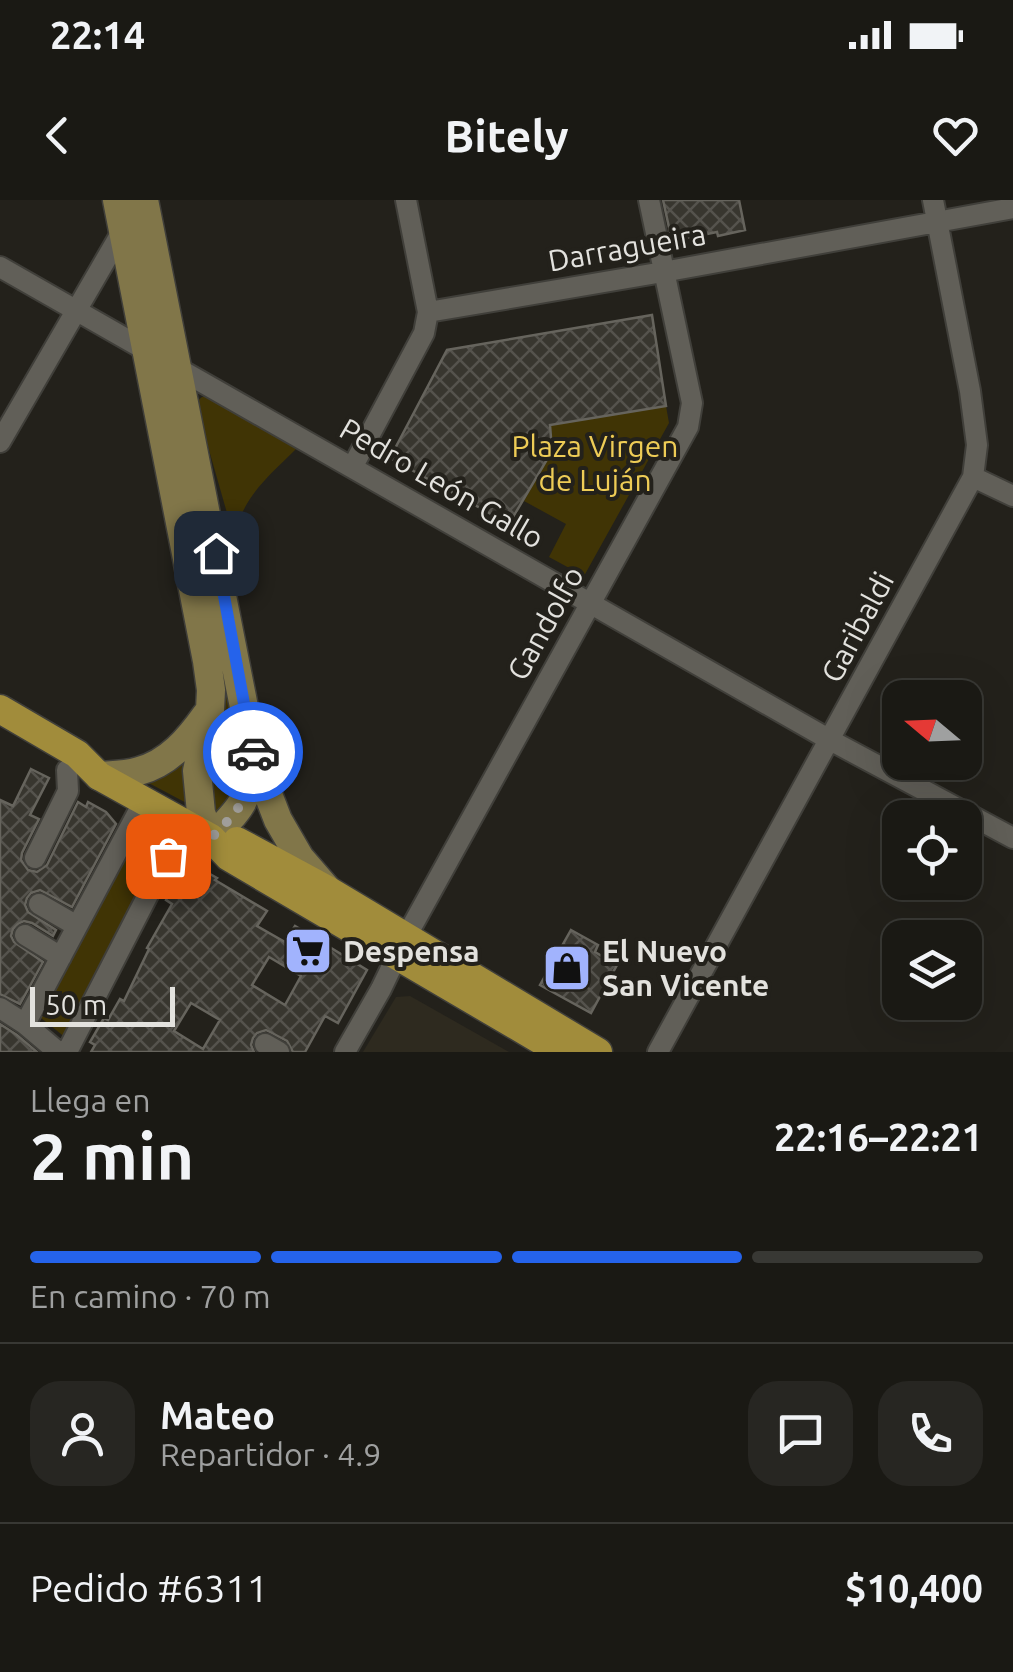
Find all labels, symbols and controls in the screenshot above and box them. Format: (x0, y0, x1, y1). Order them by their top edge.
text: 22:14 (50, 14, 145, 56)
icon: back (30, 108, 85, 163)
icon: heart (928, 108, 983, 163)
text: Bitely (444, 110, 569, 161)
street label: Darragueira (545, 216, 709, 278)
street label: Pedro León Gallo (334, 411, 550, 555)
park label: Plaza Virgen de Luján (512, 429, 678, 497)
pin (174, 511, 259, 596)
icon: home (189, 526, 244, 581)
street label: Gandolfo (500, 560, 590, 686)
street label: Garibaldi (814, 566, 900, 688)
north arrow (882, 680, 982, 780)
map controls (882, 680, 982, 1020)
courier (203, 702, 303, 802)
icon: car (226, 725, 281, 780)
button: locate (882, 800, 982, 900)
pin (126, 814, 211, 899)
icon: bag (141, 829, 196, 884)
button: layers (882, 920, 982, 1020)
supermarket icon: Despensa (282, 925, 334, 977)
place label: Despensa (343, 934, 480, 968)
place label: El Nuevo San Vicente (602, 934, 769, 1002)
shop icon: El Nuevo San Vicente (541, 942, 593, 994)
scale bar (30, 982, 175, 1026)
text: 50 m (45, 989, 107, 1020)
text: Llega en (30, 1082, 150, 1118)
text: 22:16–22:21 (774, 1116, 983, 1158)
text: 2 min (30, 1119, 194, 1192)
text: En camino · 70 m (30, 1278, 271, 1314)
button: person (30, 1381, 135, 1486)
button: chat (748, 1381, 853, 1486)
button: phone (878, 1381, 983, 1486)
text: Mateo (160, 1394, 275, 1436)
text: Repartidor · 4.9 (160, 1436, 381, 1472)
text: Pedido #6311 (30, 1567, 268, 1609)
text: $10,400 (845, 1567, 983, 1609)

